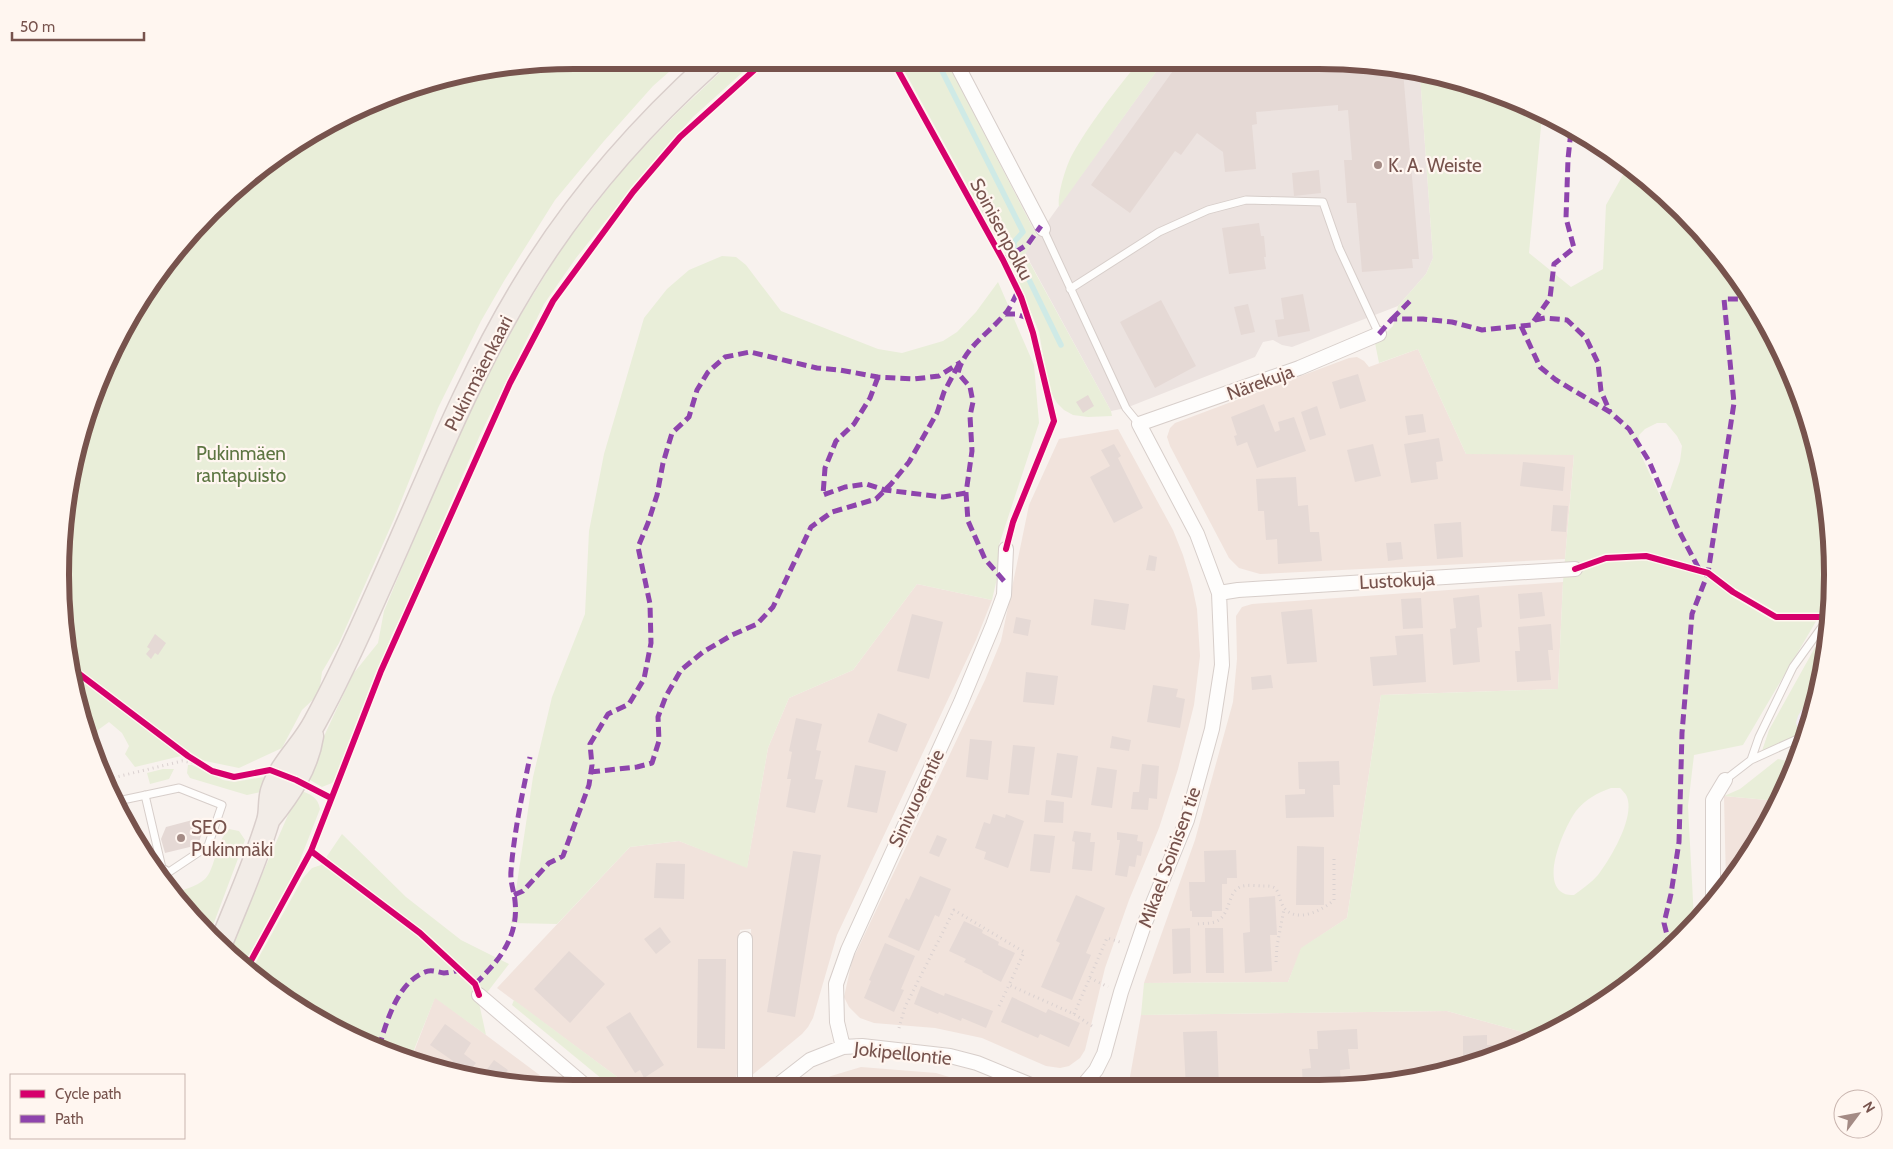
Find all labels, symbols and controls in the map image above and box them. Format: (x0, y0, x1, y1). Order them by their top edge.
scale bar (12, 10, 145, 42)
text: 50 m (20, 18, 55, 36)
place label: K. A. Weiste (1388, 154, 1482, 177)
marker: K. A. Weiste (1372, 159, 1384, 171)
street label: Soinisenpolku (965, 174, 1038, 284)
street label: Pukinmäenkaari (439, 312, 517, 435)
street label: Närekuja (1224, 360, 1297, 405)
park label: Pukinmäen rantapuisto (196, 442, 286, 487)
street label: Lustokuja (1359, 567, 1435, 594)
street label: Sinivuorentie (884, 745, 949, 851)
street label: Mikael Soinisen tie (1133, 783, 1206, 931)
place label: SEO Pukinmäki (191, 816, 273, 861)
marker: SEO Pukinmäki (175, 832, 187, 844)
street label: Jokipellontie (852, 1037, 953, 1070)
legend (10, 1074, 185, 1139)
text: Cycle path (55, 1085, 121, 1103)
north arrow (1833, 1089, 1883, 1139)
text: N (1859, 1098, 1879, 1116)
text: Path (55, 1110, 84, 1128)

